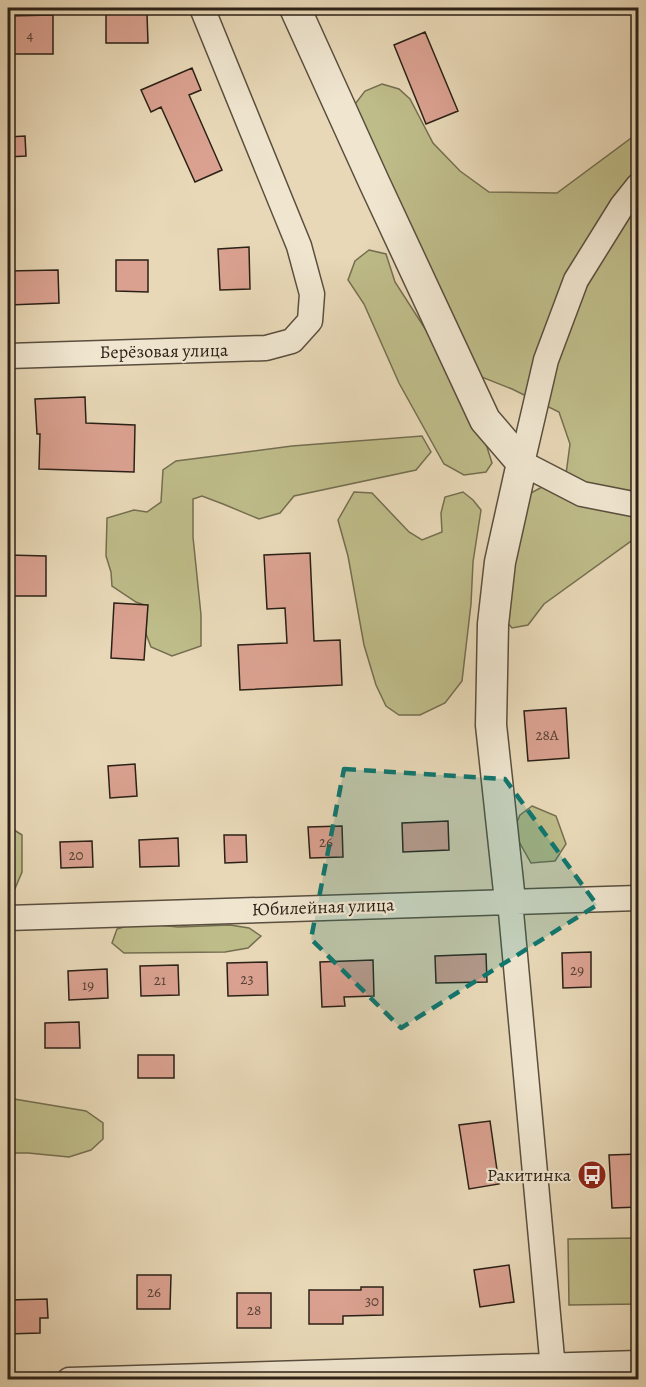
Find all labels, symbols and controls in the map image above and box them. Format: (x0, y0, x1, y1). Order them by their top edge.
house number: 4 (27, 25, 34, 45)
street label: Берёзовая улица (100, 338, 229, 364)
house number: 28А (535, 725, 559, 745)
house number: 26 (319, 832, 333, 852)
house number: 20 (68, 845, 84, 865)
street label: Юбилейная улица (251, 892, 395, 921)
house number: 29 (570, 960, 584, 980)
house number: 23 (240, 969, 254, 989)
house number: 21 (154, 970, 166, 990)
house number: 19 (82, 975, 94, 995)
bus stop icon: Ракитинка (576, 1159, 608, 1191)
place label: Ракитинка (487, 1163, 572, 1187)
house number: 26 (147, 1282, 161, 1302)
house number: 30 (365, 1291, 379, 1311)
house number: 28 (247, 1300, 261, 1320)

